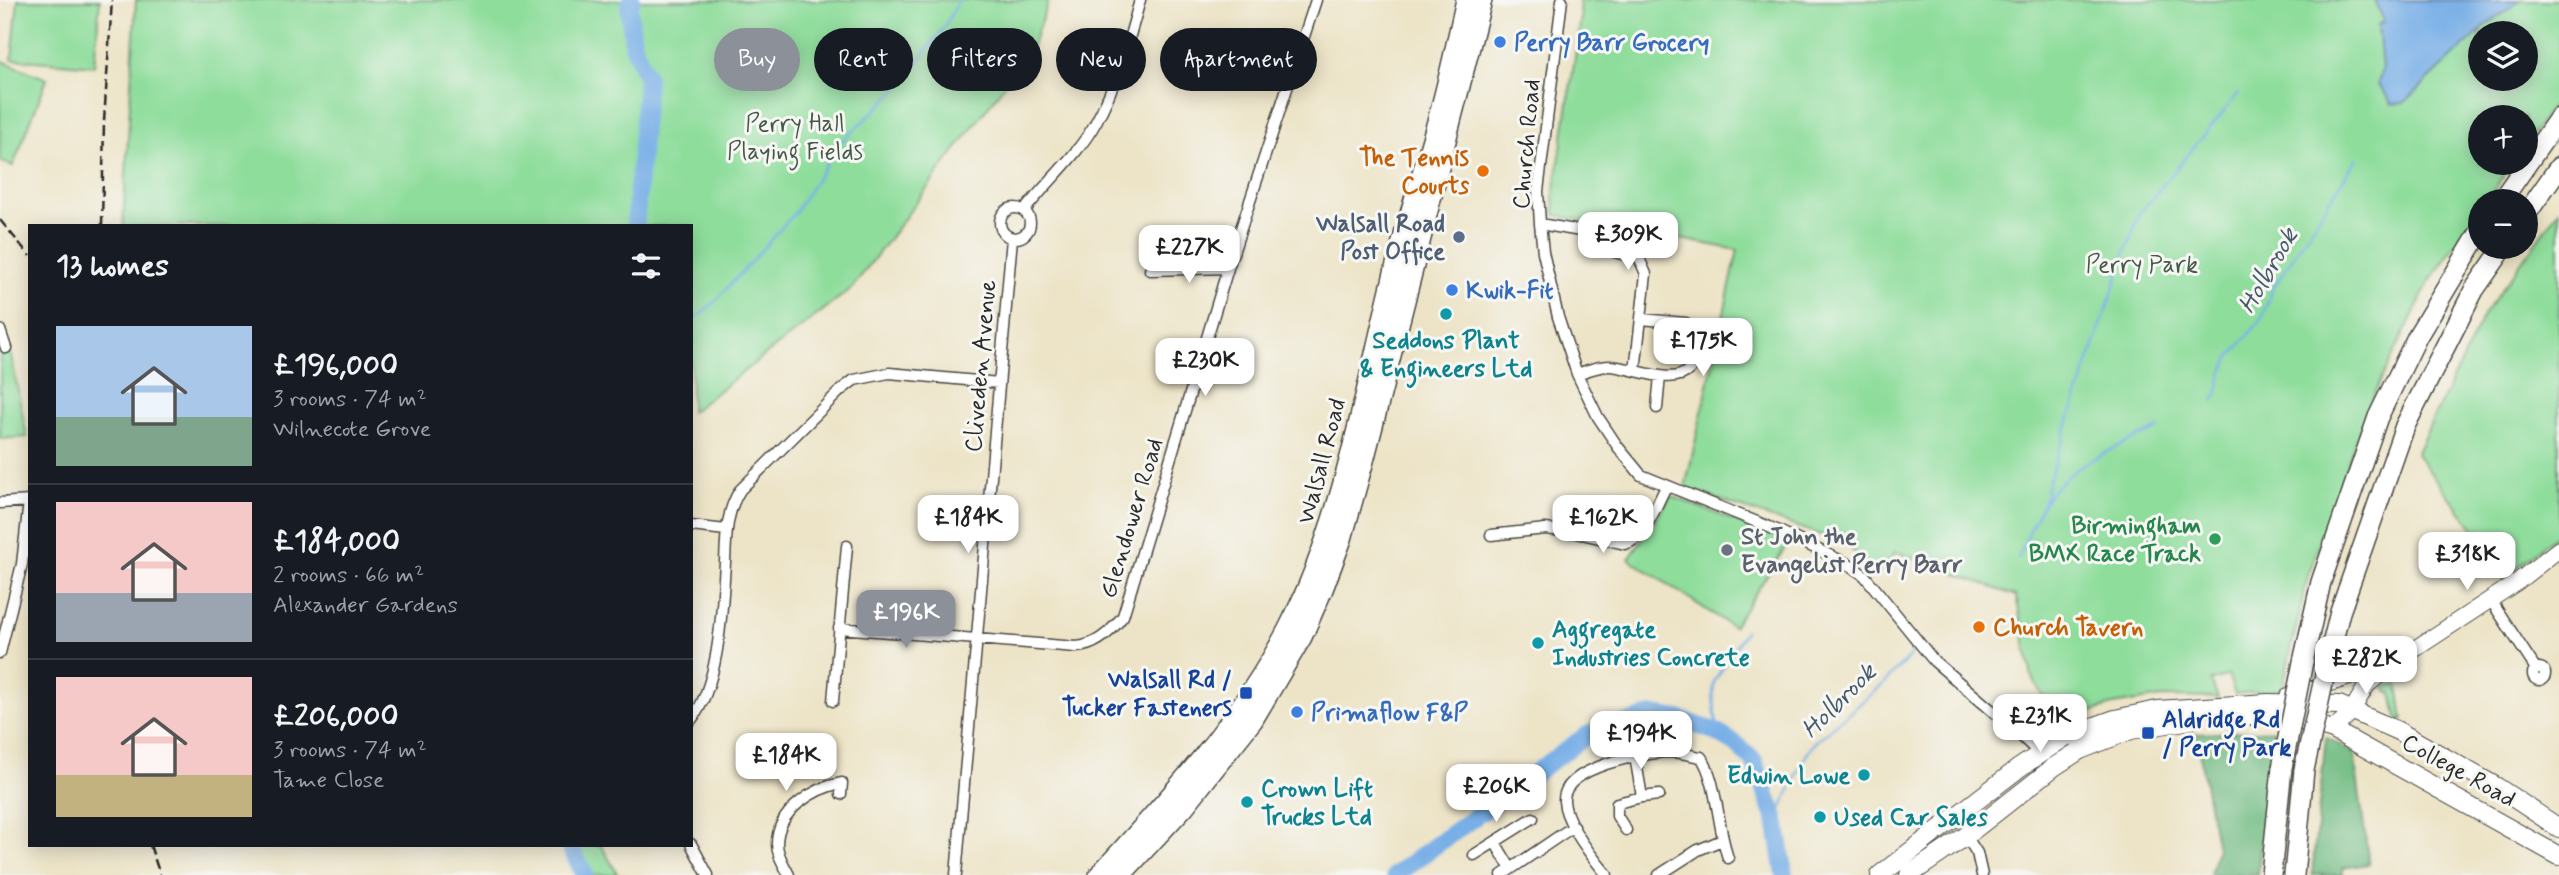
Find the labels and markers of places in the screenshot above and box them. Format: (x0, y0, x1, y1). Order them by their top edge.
place label: Perry Barr Grocery (1514, 28, 1709, 59)
marker: Perry Barr Grocery (1492, 34, 1508, 50)
place label: The Tennis Courts (1359, 143, 1470, 202)
marker: The Tennis Courts (1475, 163, 1491, 179)
place label: Walsall Road Post Office (1315, 209, 1445, 268)
pin: £309K (1579, 212, 1677, 272)
pin: £227K (1140, 226, 1238, 285)
marker: Walsall Road Post Office (1451, 229, 1467, 245)
place label: Kwik-Fit (1466, 276, 1554, 307)
marker: Kwik-Fit (1444, 282, 1460, 298)
marker: Seddons Plant & Engineers Ltd (1438, 306, 1454, 322)
pin: £175K (1654, 318, 1752, 378)
place label: Seddons Plant & Engineers Ltd (1360, 326, 1532, 388)
pin: £230K (1156, 338, 1254, 398)
pin: £184K (919, 496, 1017, 555)
pin: £162K (1554, 496, 1652, 555)
place label: Birmingham BMX Race Track (2029, 511, 2201, 570)
place label: St John the Evangelist Perry Barr (1741, 522, 1963, 584)
marker: Birmingham BMX Race Track (2207, 531, 2223, 547)
pin: £318K (2418, 532, 2516, 592)
marker: St John the Evangelist Perry Barr (1719, 542, 1735, 558)
pin: £196K (857, 590, 955, 650)
place label: Church Tavern (1993, 613, 2143, 644)
place label: Aggregate Industries Concrete (1552, 615, 1750, 674)
marker: Church Tavern (1971, 619, 1987, 635)
marker: Aggregate Industries Concrete (1530, 635, 1546, 651)
pin: £282K (2317, 636, 2415, 696)
place label: Walsall Rd / Tucker Fasteners (1062, 665, 1233, 724)
marker: Walsall Rd / Tucker Fasteners (1238, 685, 1254, 701)
pin: £231K (1991, 694, 2089, 754)
place label: Primaflow F&P (1311, 698, 1468, 729)
marker: Primaflow F&P (1289, 704, 1305, 720)
place label: Aldridge Rd / Perry Park (2162, 705, 2291, 764)
pin: £194K (1592, 712, 1690, 771)
marker: Aldridge Rd / Perry Park (2140, 725, 2156, 741)
pin: £184K (737, 734, 835, 793)
place label: Edwin Lowe (1727, 761, 1850, 792)
pin: £206K (1447, 764, 1545, 824)
marker: Edwin Lowe (1856, 767, 1872, 783)
place label: Crown Lift Trucks Ltd (1261, 774, 1373, 833)
marker: Crown Lift Trucks Ltd (1239, 794, 1255, 810)
place label: Used Car Sales (1834, 803, 1988, 834)
marker: Used Car Sales (1812, 809, 1828, 825)

